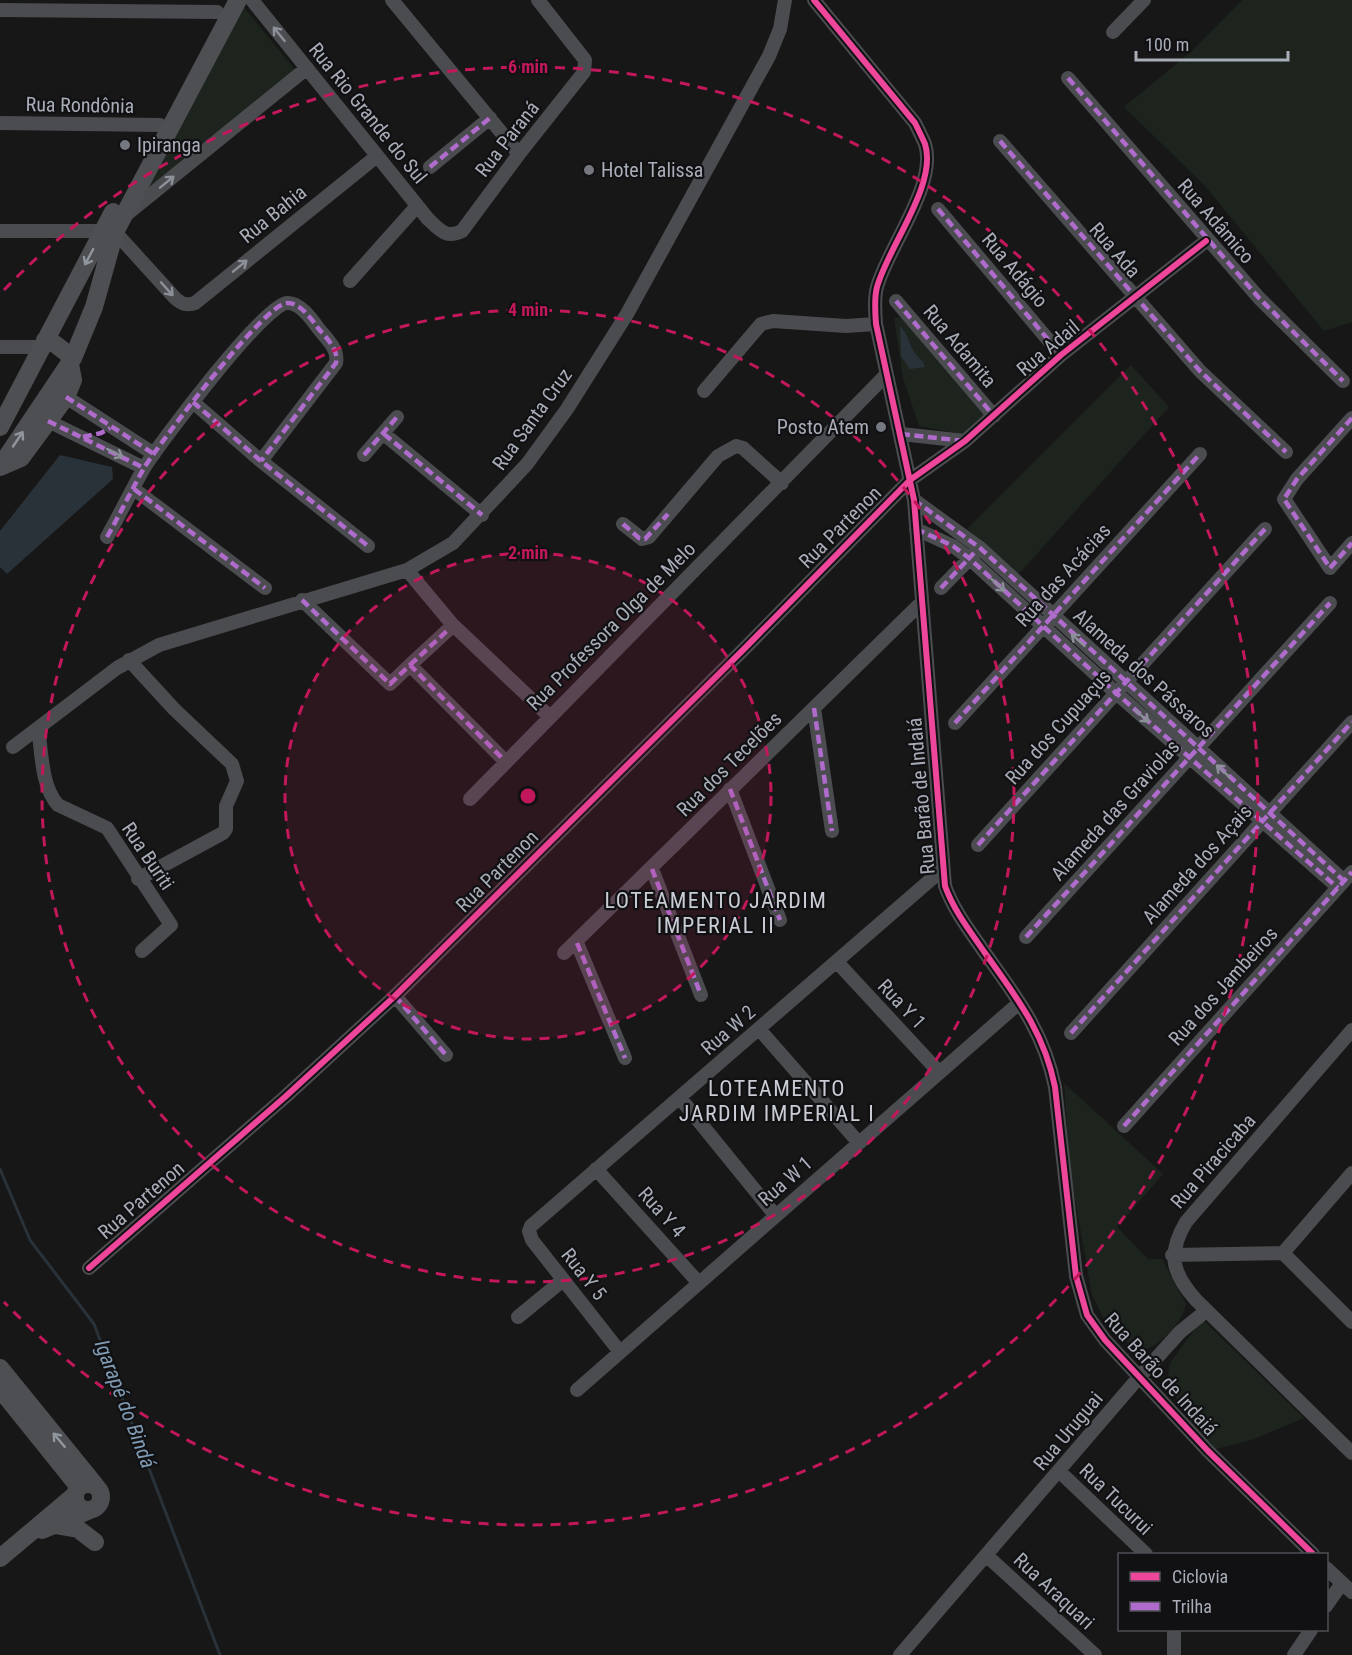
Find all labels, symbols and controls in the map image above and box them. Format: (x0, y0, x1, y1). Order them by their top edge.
scale bar (1136, 24, 1288, 62)
one-way arrow (273, 26, 286, 42)
text: 100 m (1145, 34, 1189, 55)
street label: Rua Rio Grande do Sul (304, 38, 432, 188)
text: 6 min (508, 56, 548, 77)
street label: Rua Rondônia (25, 92, 135, 118)
street label: Rua Paraná (470, 96, 544, 182)
place label: Ipiranga (137, 133, 201, 157)
marker: Ipiranga (118, 138, 132, 152)
place label: Hotel Talissa (601, 158, 703, 182)
marker: Hotel Talissa (582, 163, 596, 177)
street label: Rua Adâmico (1173, 174, 1259, 268)
one-way arrow (159, 175, 175, 188)
street label: Rua Bahia (235, 180, 311, 248)
street label: Rua Ada (1084, 217, 1146, 283)
street label: Rua Adágio (977, 228, 1053, 312)
one-way arrow (83, 247, 94, 265)
one-way arrow (232, 260, 248, 273)
one-way arrow (160, 281, 174, 296)
text: 4 min (508, 299, 548, 320)
street label: Rua Adamita (918, 300, 1002, 392)
street label: Rua Adail (1012, 315, 1084, 381)
street label: Rua Santa Cruz (487, 363, 577, 475)
place label: Posto Atem (777, 415, 869, 439)
marker: Posto Atem (874, 420, 888, 434)
one-way arrow (11, 430, 24, 447)
one-way arrow (106, 447, 123, 459)
street label: Rua Partenon (794, 481, 886, 573)
street label: Rua das Acácias (1010, 518, 1116, 632)
street label: Rua Professora Olga de Melo (522, 537, 700, 715)
text: 2 min (508, 542, 548, 563)
one-way arrow (991, 578, 1006, 592)
street label: Alameda dos Pássaros (1069, 603, 1219, 743)
one-way arrow (1071, 633, 1086, 647)
street label: Rua dos Cupuaçus (1000, 665, 1116, 789)
street label: Rua dos Tecelões (672, 707, 786, 821)
one-way arrow (1135, 709, 1150, 723)
street label: Rua Barão de Indaiá (902, 717, 940, 875)
street label: Alameda das Graviolas (1046, 735, 1184, 885)
one-way arrow (1216, 764, 1231, 778)
centre of rings (518, 786, 538, 806)
street label: Alameda dos Açais (1137, 800, 1257, 928)
street label: Rua Buriti (117, 818, 179, 894)
street label: Rua Partenon (451, 825, 543, 917)
district label: LOTEAMENTO JARDIM IMPERIAL II (604, 888, 828, 938)
street label: Rua dos Jambeiros (1163, 922, 1283, 1050)
street label: Rua Y 1 (873, 974, 931, 1034)
street label: Rua W 2 (696, 1000, 760, 1060)
district label: LOTEAMENTO JARDIM IMPERIAL I (679, 1076, 875, 1126)
street label: Rua Piracicaba (1165, 1109, 1261, 1213)
street label: Rua W 1 (753, 1151, 817, 1211)
street label: Rua Partenon (93, 1156, 189, 1244)
street label: Rua Y 4 (633, 1182, 691, 1242)
street label: Rua Y 5 (556, 1243, 612, 1305)
street label: Rua Barão de Indaiá (1100, 1308, 1222, 1440)
water label: Igarapé do Bindá (90, 1336, 161, 1472)
street label: Rua Uruguai (1028, 1387, 1108, 1475)
one-way arrow (52, 1432, 65, 1448)
street label: Rua Tucurui (1074, 1458, 1158, 1540)
street label: Rua Araquari (1009, 1548, 1099, 1634)
legend (1118, 1553, 1328, 1631)
text: Ciclovia (1172, 1566, 1228, 1587)
text: Trilha (1172, 1596, 1212, 1617)

